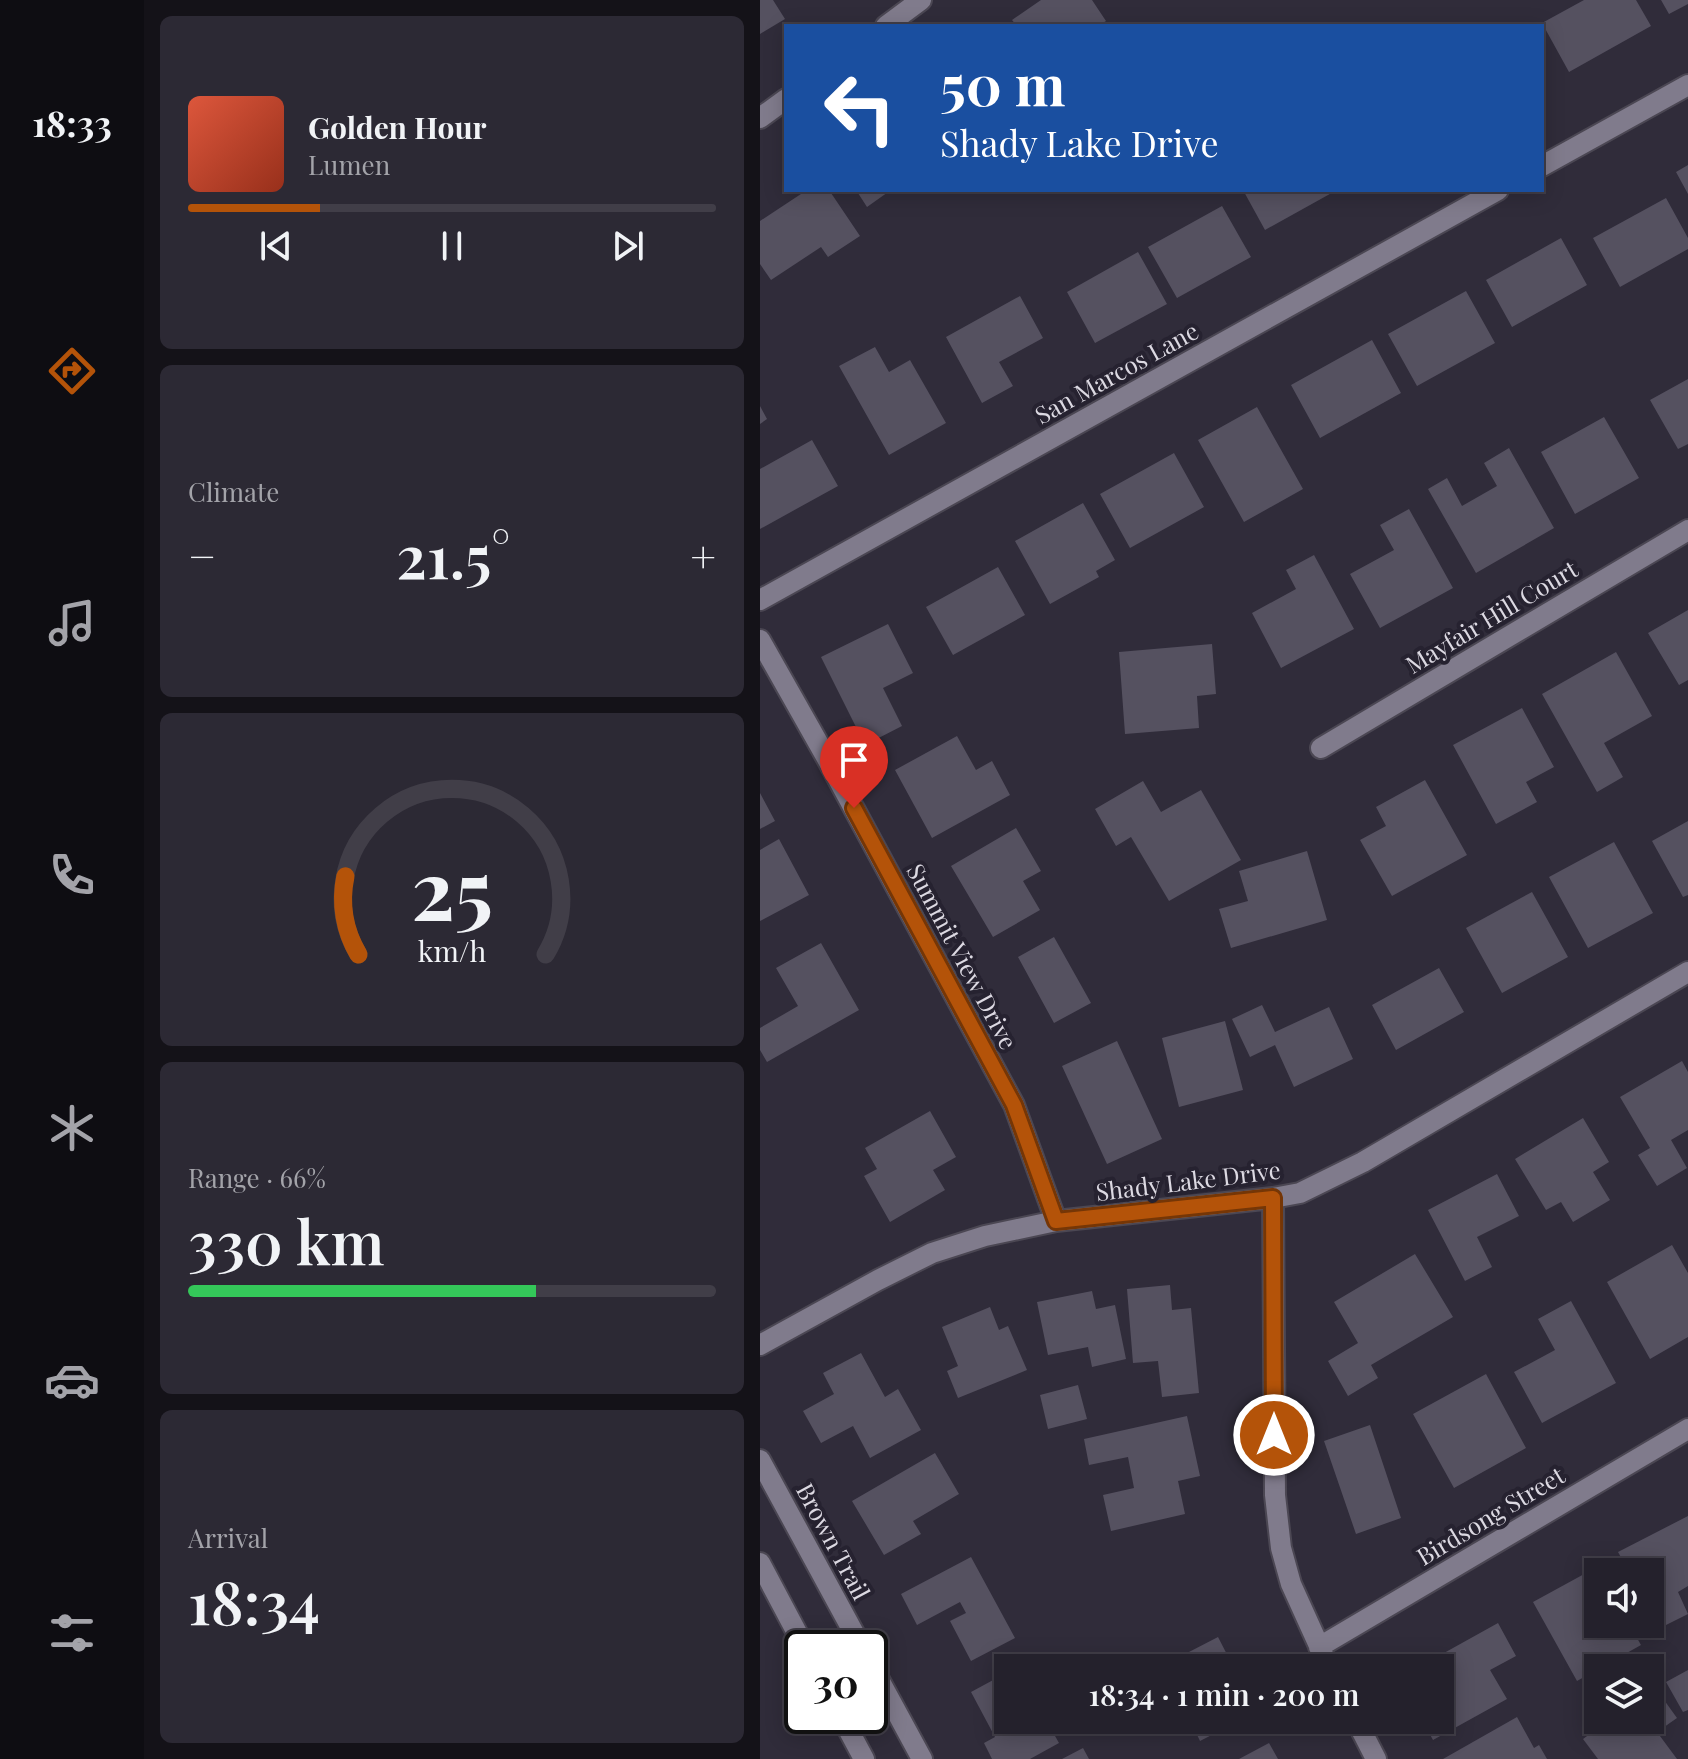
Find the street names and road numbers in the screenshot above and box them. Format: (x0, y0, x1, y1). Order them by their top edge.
street label: San Marcos Lane (1029, 314, 1203, 430)
street label: Mayfair Hill Court (1399, 552, 1583, 680)
street label: Summit View Drive (901, 858, 1025, 1054)
street label: Shady Lake Drive (1094, 1153, 1282, 1207)
street label: Birdsong Street (1410, 1458, 1570, 1572)
street label: Brown Trail (790, 1477, 878, 1605)

